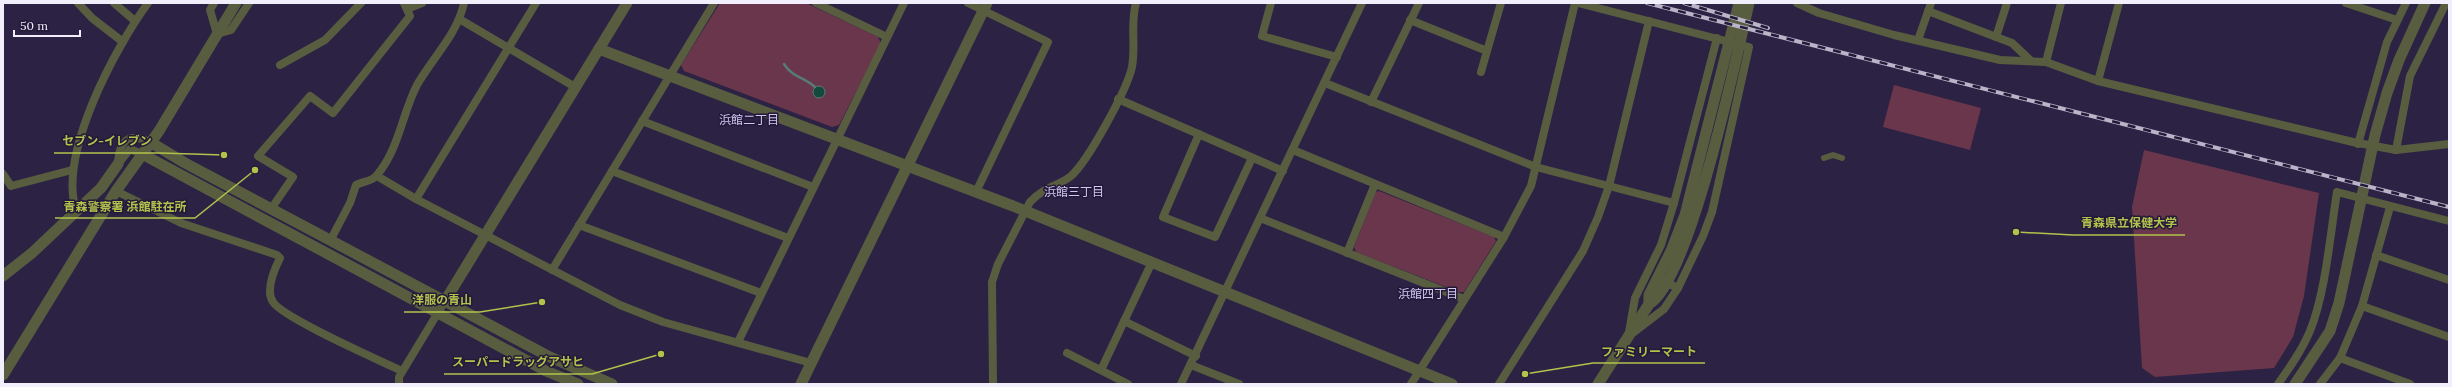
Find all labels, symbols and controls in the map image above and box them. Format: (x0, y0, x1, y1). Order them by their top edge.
scale bar (14, 12, 80, 38)
text: 50 m (20, 18, 48, 33)
district label: 浜館二丁目 (719, 112, 779, 127)
callout: セブン-イレブン (54, 129, 160, 153)
text: セブン-イレブン (62, 133, 152, 148)
district label: 浜館三丁目 (1044, 184, 1104, 199)
callout: 青森警察署 浜館駐在所 (55, 194, 195, 218)
text: 青森警察署 浜館駐在所 (63, 199, 187, 214)
callout: 青森県立保健大学 (2073, 211, 2185, 235)
text: 青森県立保健大学 (2081, 215, 2177, 230)
district label: 浜館四丁目 (1398, 286, 1458, 301)
callout: 洋服の青山 (404, 288, 480, 312)
text: 洋服の青山 (412, 292, 472, 307)
callout: ファミリーマート (1593, 339, 1705, 363)
text: ファミリーマート (1601, 344, 1697, 359)
callout: スーパードラッグアサヒ (444, 350, 592, 374)
text: スーパードラッグアサヒ (452, 354, 584, 369)

